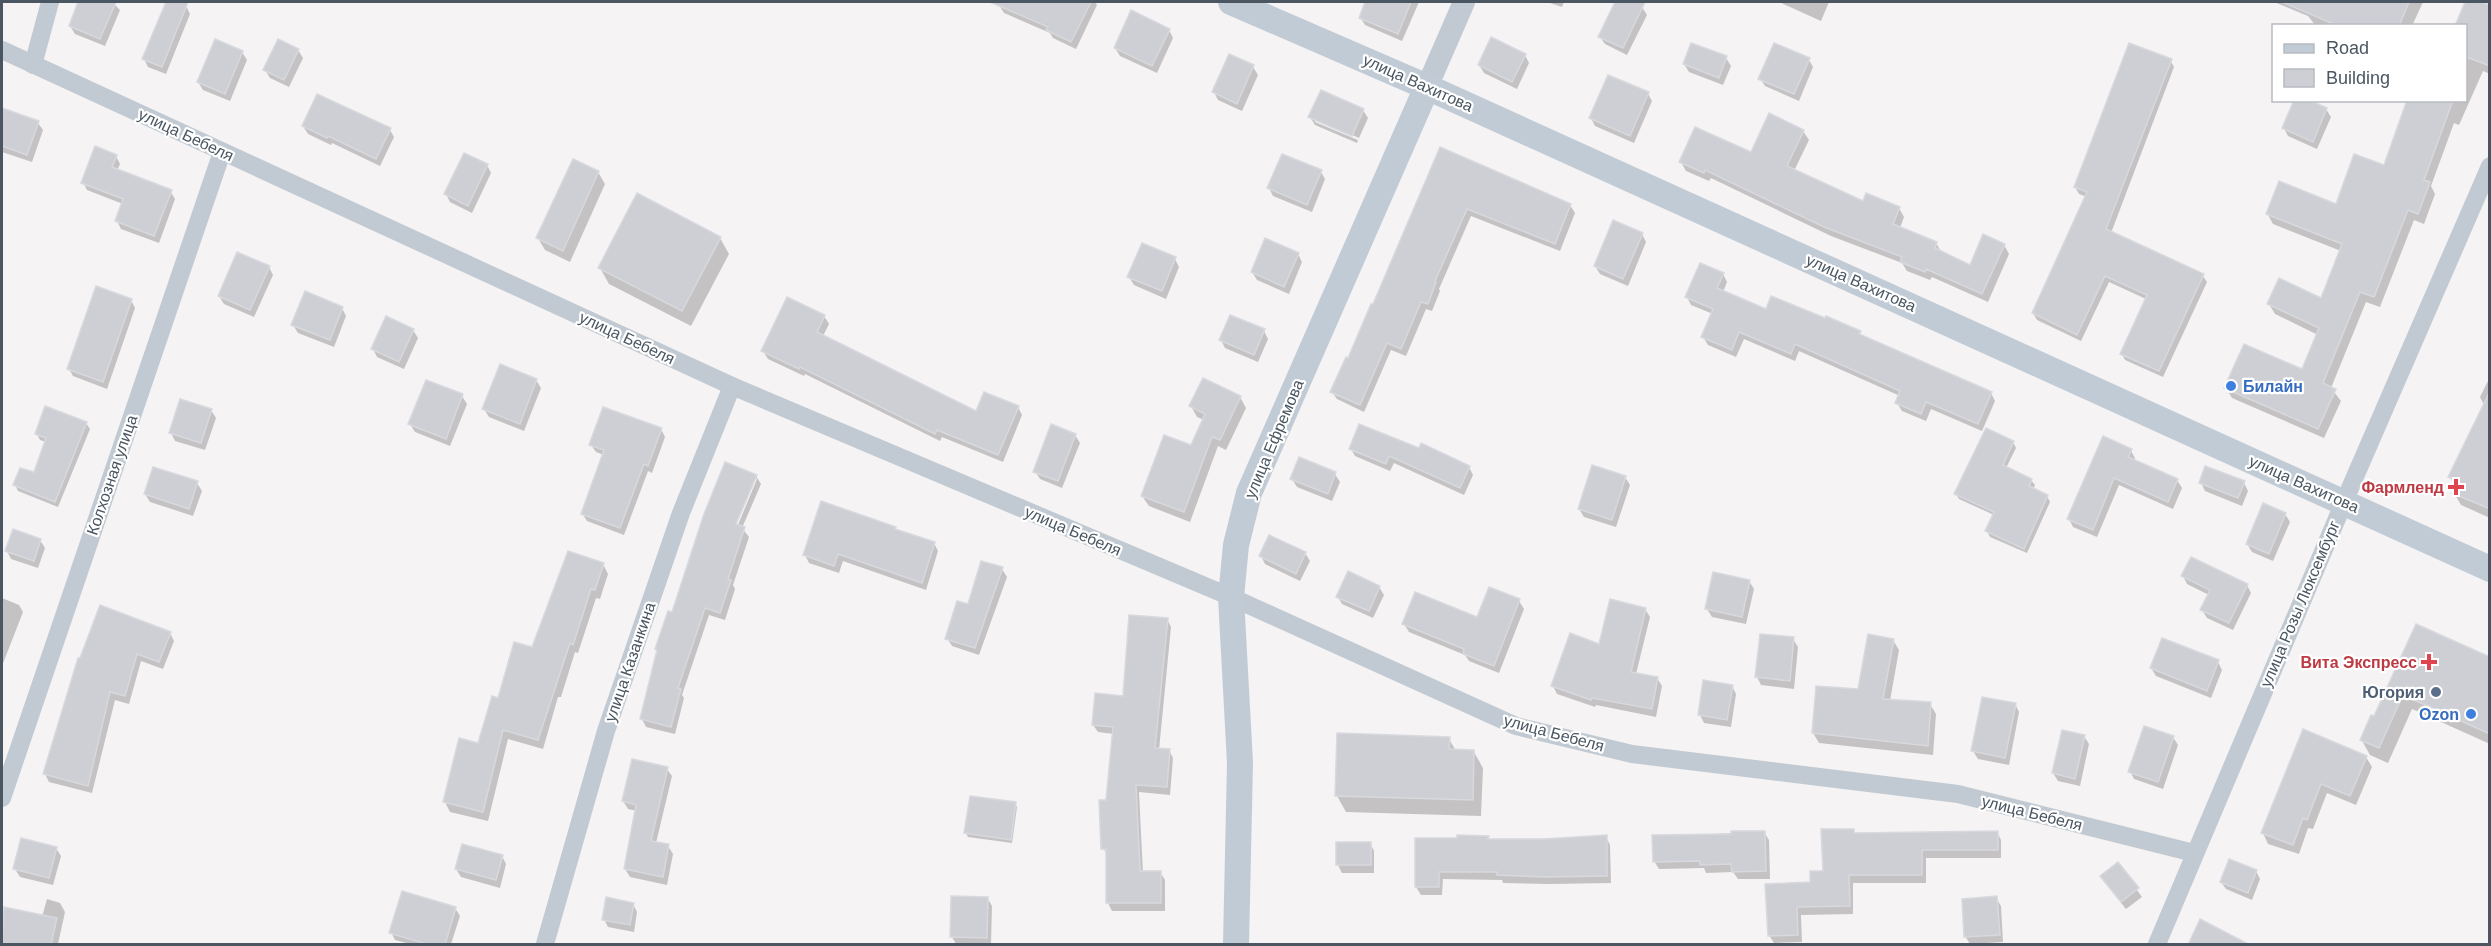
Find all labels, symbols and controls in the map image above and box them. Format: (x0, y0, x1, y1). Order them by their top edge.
legend (2272, 24, 2467, 102)
text: Road (2326, 38, 2369, 58)
street label: улица Вахитова (1361, 51, 1476, 115)
text: Building (2326, 68, 2390, 88)
street label: улица Бебеля (136, 106, 236, 164)
street label: улица Вахитова (1804, 251, 1919, 315)
street label: улица Бебеля (577, 309, 677, 367)
street label: улица Ефремова (1241, 377, 1307, 501)
place label: Билайн (2243, 378, 2303, 395)
marker: Билайн (2224, 379, 2238, 393)
street label: Колхозная улица (83, 413, 141, 537)
street label: улица Вахитова (2247, 452, 2362, 516)
place label: Фармленд (2361, 479, 2444, 496)
marker: Фармленд (2449, 480, 2463, 494)
street label: улица Бебеля (1022, 503, 1124, 559)
street label: улица Розы Люксембург (2257, 518, 2343, 690)
street label: улица Казанкина (602, 600, 658, 724)
place label: Вита Экспресс (2300, 654, 2417, 671)
marker: Вита Экспресс (2422, 655, 2436, 669)
place label: Югория (2362, 684, 2424, 701)
marker: Югория (2429, 685, 2443, 699)
place label: Ozon (2419, 706, 2459, 723)
marker: Ozon (2464, 707, 2478, 721)
street label: улица Бебеля (1502, 711, 1606, 755)
street label: улица Бебеля (1980, 792, 2084, 834)

